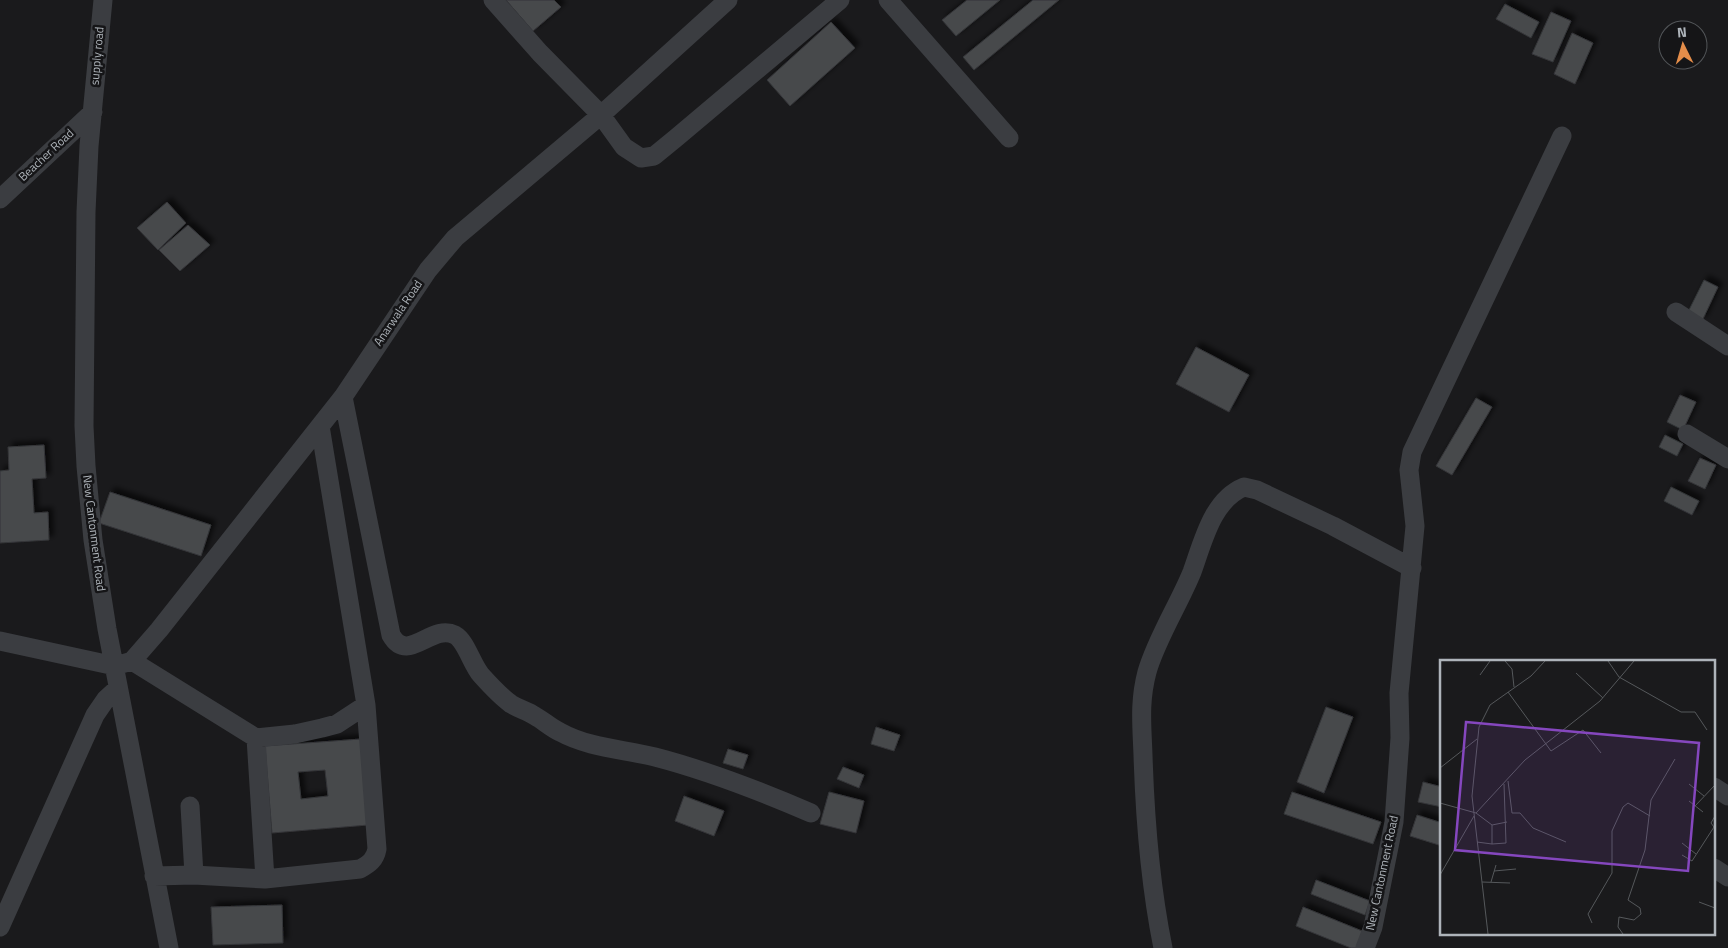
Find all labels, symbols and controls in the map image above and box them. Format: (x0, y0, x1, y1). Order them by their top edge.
north arrow (1658, 20, 1708, 70)
text: N (1676, 21, 1688, 42)
street label: supply road (84, 26, 109, 86)
street label: Beacher Road (14, 124, 78, 185)
street label: Anarwala Road (368, 276, 427, 350)
street label: New Cantonment Road (78, 474, 111, 592)
inset map (1440, 660, 1716, 936)
street label: New Cantonment Road (1360, 814, 1403, 932)

